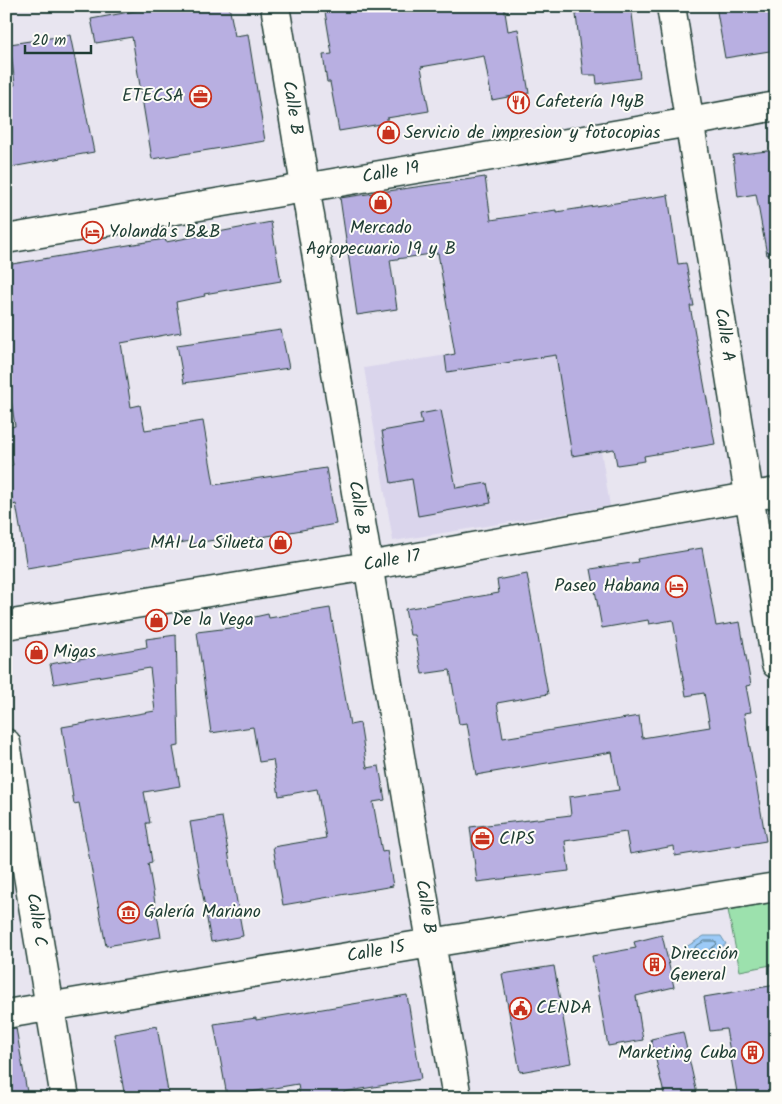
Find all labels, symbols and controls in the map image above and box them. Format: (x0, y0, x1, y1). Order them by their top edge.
scale bar (25, 22, 91, 54)
text: 20 m (32, 29, 66, 53)
street label: Calle B (273, 79, 311, 137)
place label: ETECSA (122, 82, 184, 111)
office icon: ETECSA (188, 84, 212, 108)
place label: Cafetería 19yB (535, 88, 644, 117)
restaurant icon: Cafetería 19yB (507, 90, 531, 114)
place label: Servicio de impresion y fotocopias (404, 119, 661, 148)
shop icon: Servicio de impresion y fotocopias (376, 121, 400, 145)
street label: Calle 19 (360, 154, 422, 192)
shop icon: Mercado Agropecuario 19 y B (369, 191, 393, 215)
place label: Mercado Agropecuario 19 y B (306, 214, 456, 264)
place label: Yolanda's B&B (109, 218, 220, 247)
hotel icon: Yolanda's B&B (81, 220, 105, 244)
street label: Calle A (705, 306, 743, 364)
street label: Calle B (339, 479, 377, 537)
place label: MAI La Silueta (150, 529, 264, 558)
shop icon: MAI La Silueta (268, 531, 292, 555)
street label: Calle 17 (361, 542, 423, 580)
place label: Paseo Habana (554, 572, 660, 601)
hotel icon: Paseo Habana (664, 574, 688, 598)
place label: De la Vega (172, 606, 254, 635)
shop icon: De la Vega (144, 608, 168, 632)
place label: Migas (53, 638, 96, 667)
shop icon: Migas (25, 640, 49, 664)
place label: CIPS (499, 825, 535, 854)
office icon: CIPS (471, 827, 495, 851)
street label: Calle B (406, 878, 444, 936)
street label: Calle C (17, 891, 55, 949)
place label: Galería Mariano (144, 898, 261, 927)
museum icon: Galería Mariano (116, 900, 140, 924)
street label: Calle 15 (345, 932, 409, 971)
place label: Dirección General (670, 940, 738, 990)
building icon: Dirección General (642, 952, 666, 976)
place label: CENDA (536, 994, 592, 1023)
public building icon: CENDA (508, 996, 532, 1020)
place label: Marketing Cuba (618, 1039, 737, 1068)
building icon: Marketing Cuba (741, 1041, 765, 1065)

